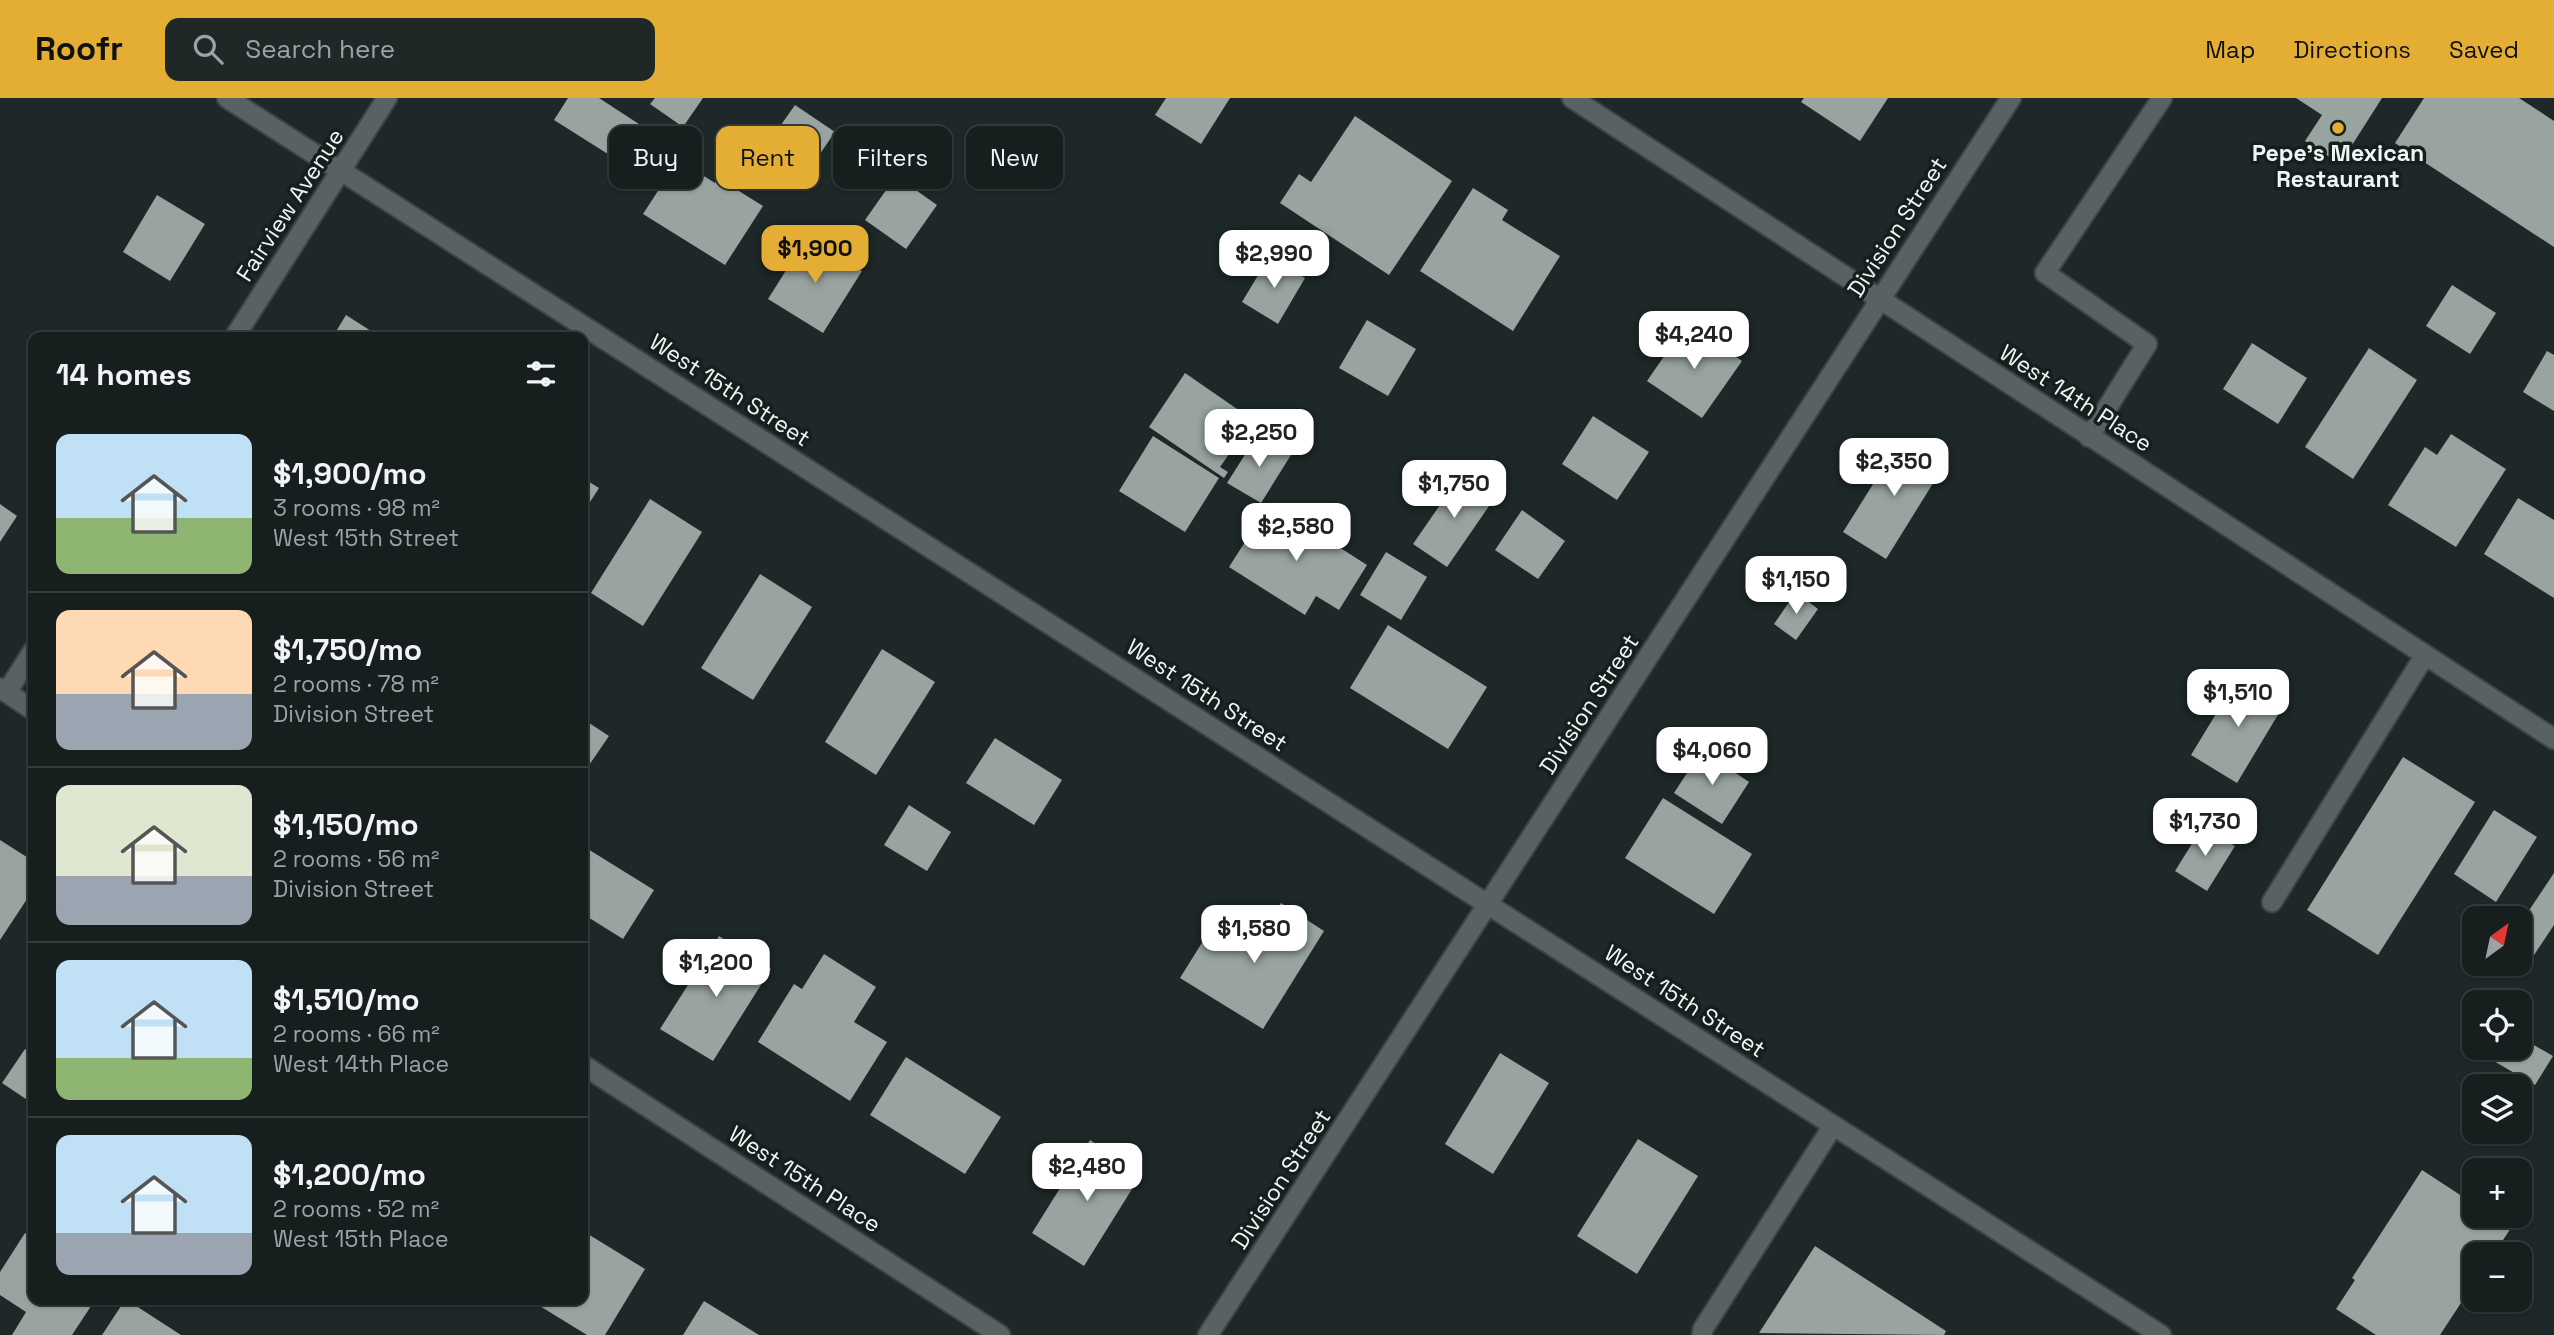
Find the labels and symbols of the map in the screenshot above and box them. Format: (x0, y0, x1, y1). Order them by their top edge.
marker: Pepe's Mexican Restaurant (2330, 120, 2346, 136)
street label: Fairview Avenue (229, 123, 351, 287)
place label: Pepe's Mexican Restaurant (2252, 138, 2424, 194)
street label: Division Street (1841, 151, 1953, 303)
pin: $1,900 (758, 226, 872, 285)
pin: $2,990 (1217, 230, 1331, 290)
pin: $4,240 (1637, 312, 1751, 371)
street label: West 15th Street (644, 327, 816, 453)
street label: West 14th Place (1994, 337, 2158, 459)
pin: $2,250 (1202, 410, 1316, 469)
pin: $2,350 (1837, 438, 1951, 498)
pin: $1,750 (1397, 460, 1511, 520)
pin: $2,580 (1239, 504, 1353, 563)
pin: $1,150 (1739, 556, 1853, 616)
street label: Division Street (1533, 628, 1645, 780)
street label: West 15th Street (1121, 632, 1293, 758)
pin: $1,510 (2181, 670, 2295, 729)
pin: $4,060 (1655, 728, 1769, 787)
pin: $1,730 (2148, 798, 2262, 858)
pin: $1,580 (1197, 906, 1311, 965)
north arrow (2462, 906, 2532, 976)
street label: West 15th Street (1599, 938, 1771, 1064)
pin: $1,200 (659, 940, 773, 999)
street label: Division Street (1225, 1103, 1337, 1255)
street label: West 15th Place (723, 1119, 887, 1239)
pin: $2,480 (1030, 1144, 1144, 1203)

